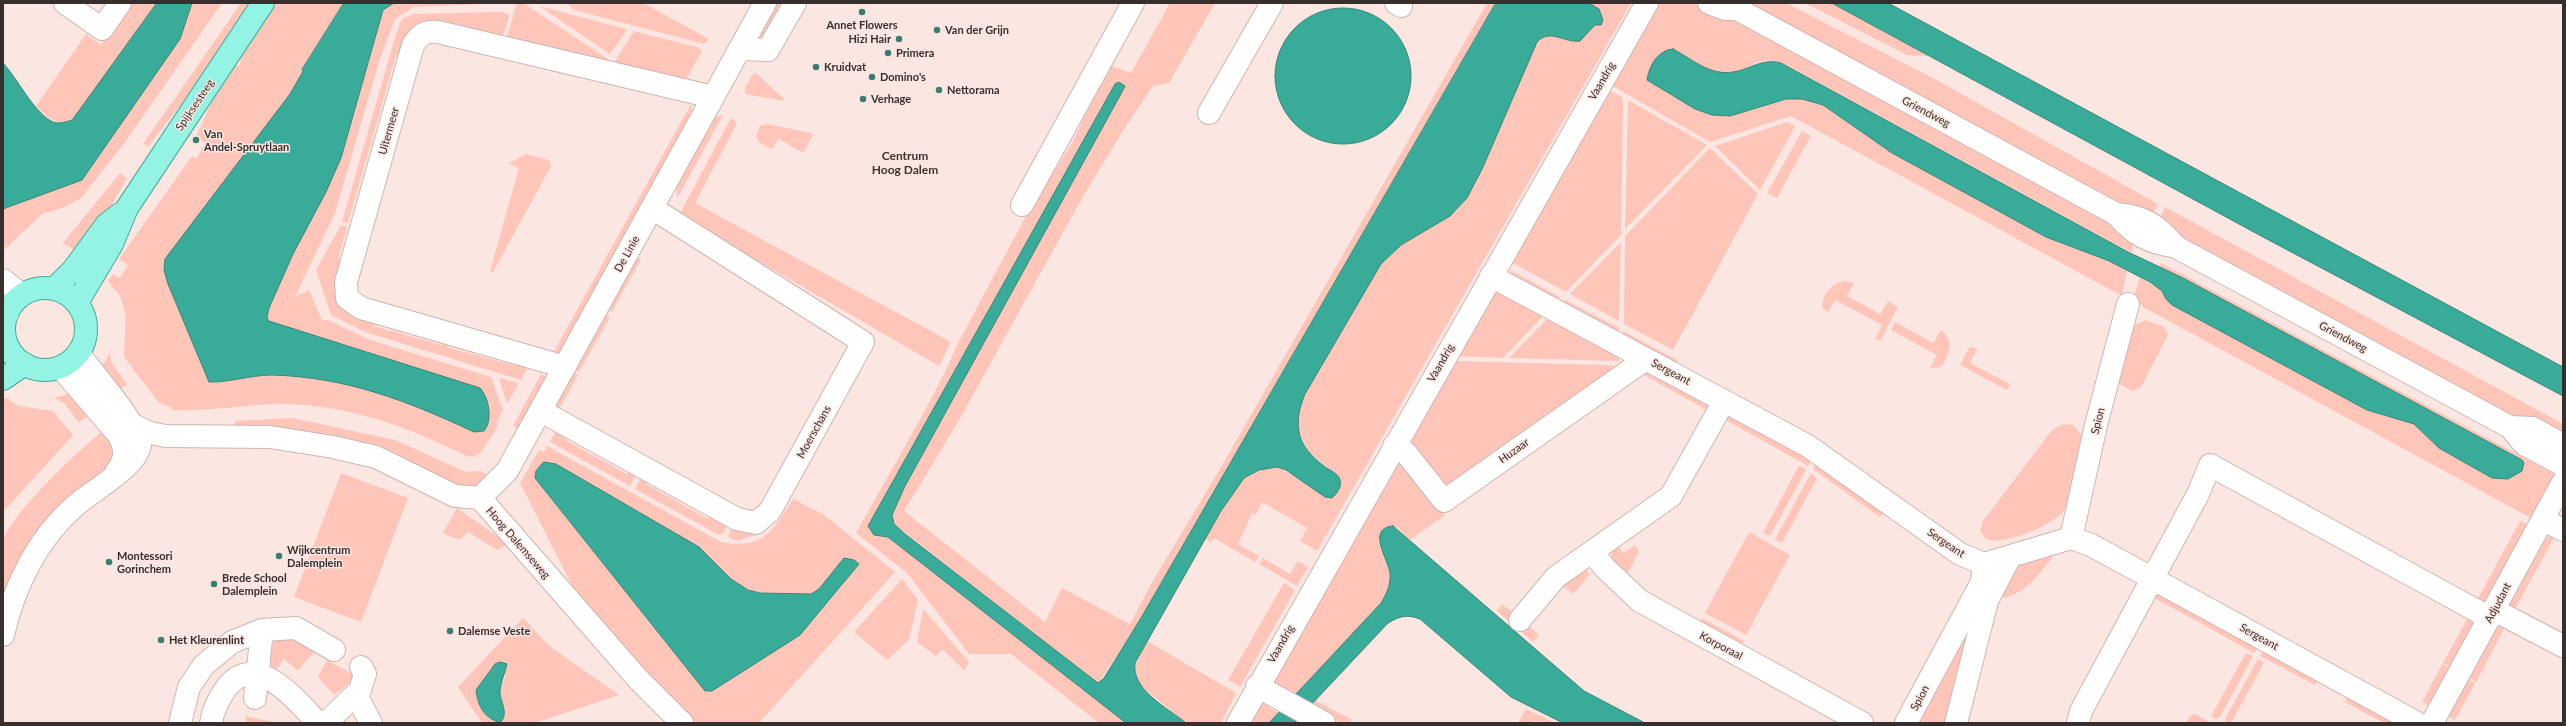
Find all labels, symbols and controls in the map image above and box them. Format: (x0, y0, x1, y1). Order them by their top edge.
marker: Annet Flowers (857, 7, 867, 17)
place label: Annet Flowers (826, 18, 898, 32)
place label: Van der Grijn (945, 23, 1009, 37)
marker: Van der Grijn (932, 25, 942, 35)
place label: Hizi Hair (848, 32, 891, 46)
marker: Hizi Hair (894, 34, 904, 44)
place label: Primera (896, 46, 934, 60)
marker: Primera (883, 48, 893, 58)
street label: Vaandrig (1586, 59, 1618, 103)
place label: Kruidvat (824, 60, 866, 74)
marker: Kruidvat (811, 62, 821, 72)
place label: Domino's (880, 70, 926, 84)
marker: Domino's (867, 72, 877, 82)
street label: Spijksesteeg (173, 77, 217, 133)
place label: Nettorama (947, 83, 1000, 97)
marker: Nettorama (934, 85, 944, 95)
place label: Verhage (871, 92, 911, 106)
marker: Verhage (858, 94, 868, 104)
street label: Griendweg (1900, 94, 1952, 130)
street label: Uitermeer (376, 106, 402, 156)
place label: Van Andel-Spruytlaan (204, 127, 289, 153)
marker: Van Andel-Spruytlaan (191, 135, 201, 145)
district label: Centrum Hoog Dalem (872, 149, 938, 177)
street label: De Linie (612, 233, 642, 275)
street label: Griendweg (2317, 319, 2369, 355)
street label: Vaandrig (1425, 341, 1457, 385)
street label: Sergeant (1649, 356, 1693, 388)
street label: Moerschans (794, 403, 834, 461)
street label: Spion (2088, 406, 2108, 436)
street label: Huzaar (1496, 436, 1532, 466)
street label: Hoog Dalemseweg (483, 504, 553, 582)
street label: Sergeant (1925, 526, 1967, 560)
place label: Wijkcentrum Dalemplein (287, 543, 351, 569)
place label: Montessori Gorinchem (117, 549, 172, 575)
marker: Wijkcentrum Dalemplein (274, 551, 284, 561)
marker: Montessori Gorinchem (104, 557, 114, 567)
place label: Brede School Dalemplein (222, 571, 287, 597)
marker: Brede School Dalemplein (209, 579, 219, 589)
street label: Adjudant (2482, 581, 2514, 625)
street label: Sergeant (2237, 621, 2281, 653)
street label: Vaandrig (1265, 622, 1297, 666)
place label: Dalemse Veste (458, 624, 530, 638)
marker: Dalemse Veste (445, 626, 455, 636)
street label: Korporaal (1697, 629, 1745, 663)
place label: Het Kleurenlint (169, 633, 244, 647)
marker: Het Kleurenlint (156, 635, 166, 645)
street label: Spion (1908, 683, 1932, 713)

